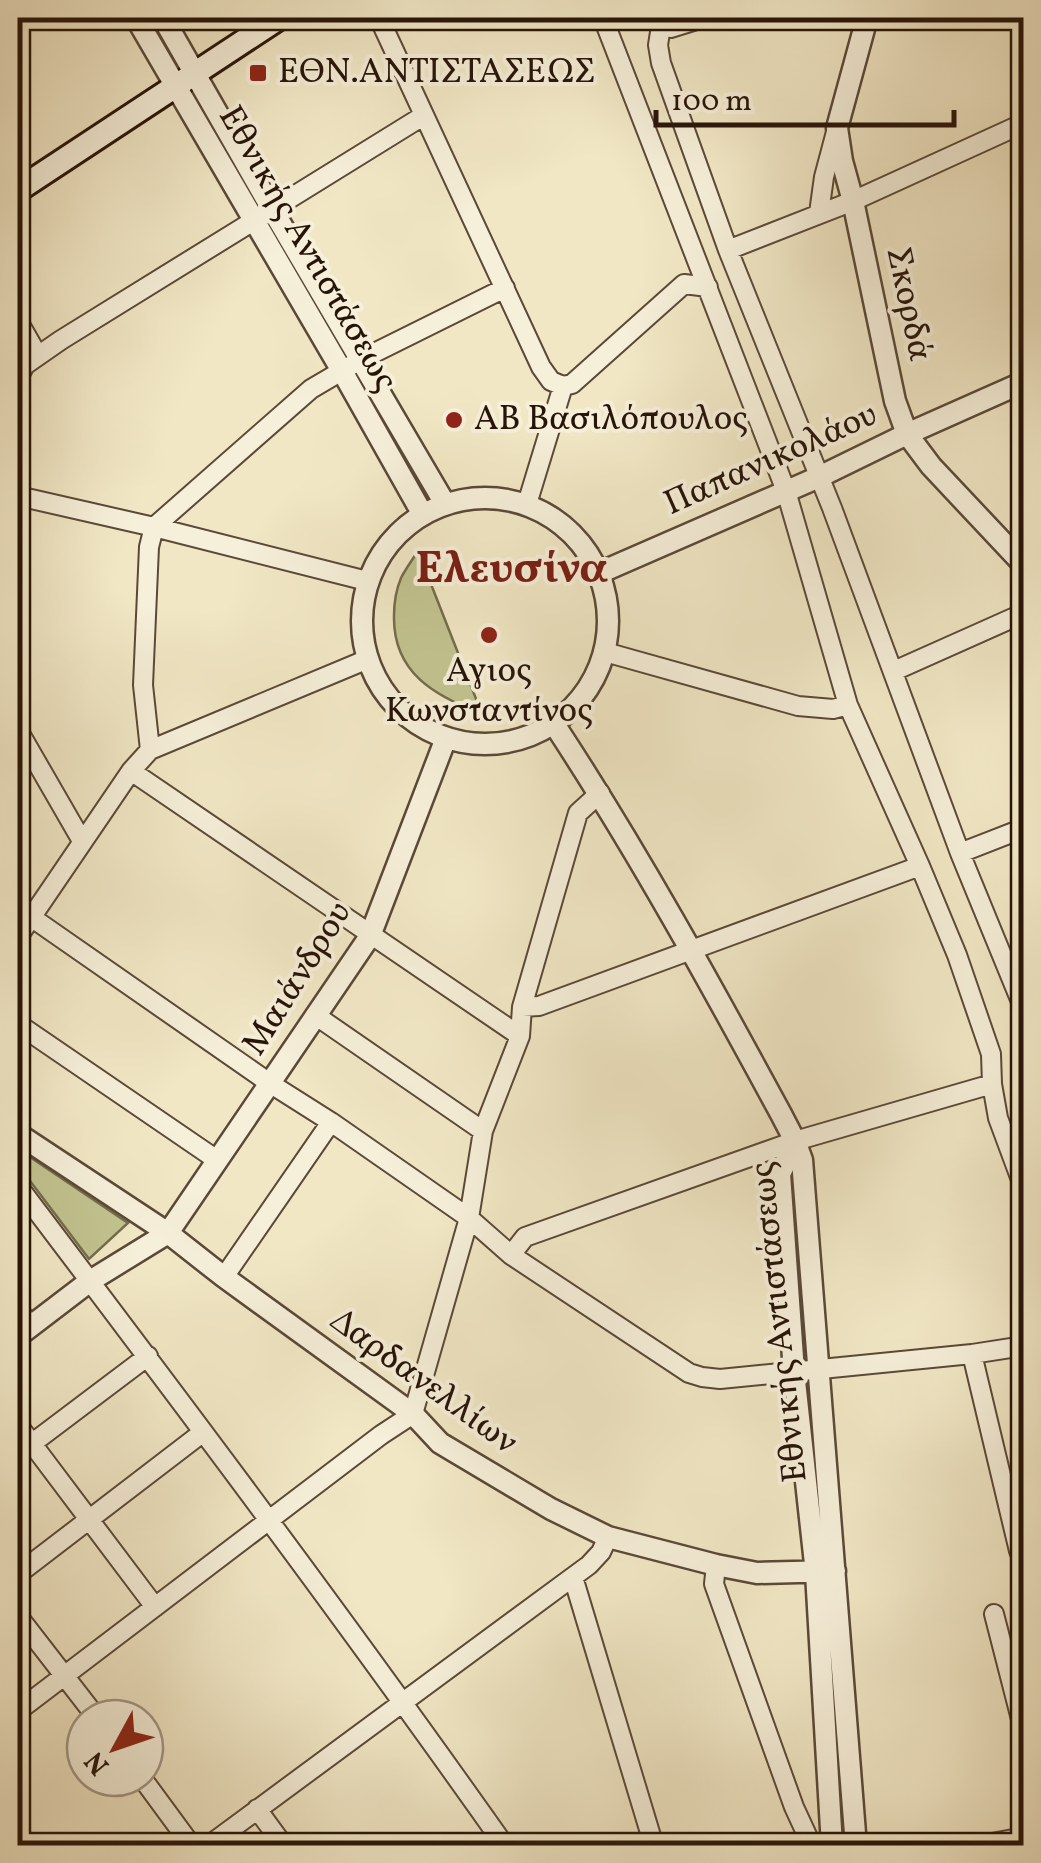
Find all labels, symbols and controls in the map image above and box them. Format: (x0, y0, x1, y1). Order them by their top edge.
place label: ΕΘΝ.ΑΝΤΙΣΤΑΣΕΩΣ (278, 49, 595, 97)
marker: ΕΘΝ.ΑΝΤΙΣΤΑΣΕΩΣ (247, 62, 269, 84)
scale bar (656, 65, 954, 127)
text: 100 m (671, 81, 752, 123)
street label: Εθνικής Αντιστάσεως (206, 97, 408, 401)
street label: Σκορδά (873, 243, 943, 365)
street label: Παπανικολάου (657, 392, 885, 528)
place label: ΑΒ Βασιλόπουλος (474, 396, 748, 444)
marker: ΑΒ Βασιλόπουλος (443, 409, 465, 431)
district label: Ελευσίνα (416, 539, 608, 602)
marker: Αγιος Κωνσταντίνος (478, 624, 500, 646)
place label: Αγιος Κωνσταντίνος (385, 648, 593, 736)
street label: Μαιάνδρου (232, 893, 364, 1065)
street label: Εθνικής Αντιστάσεως (739, 1159, 821, 1485)
street label: Δαρδανελλίων (319, 1298, 527, 1467)
north arrow (65, 1698, 165, 1798)
text: N (76, 1742, 119, 1783)

